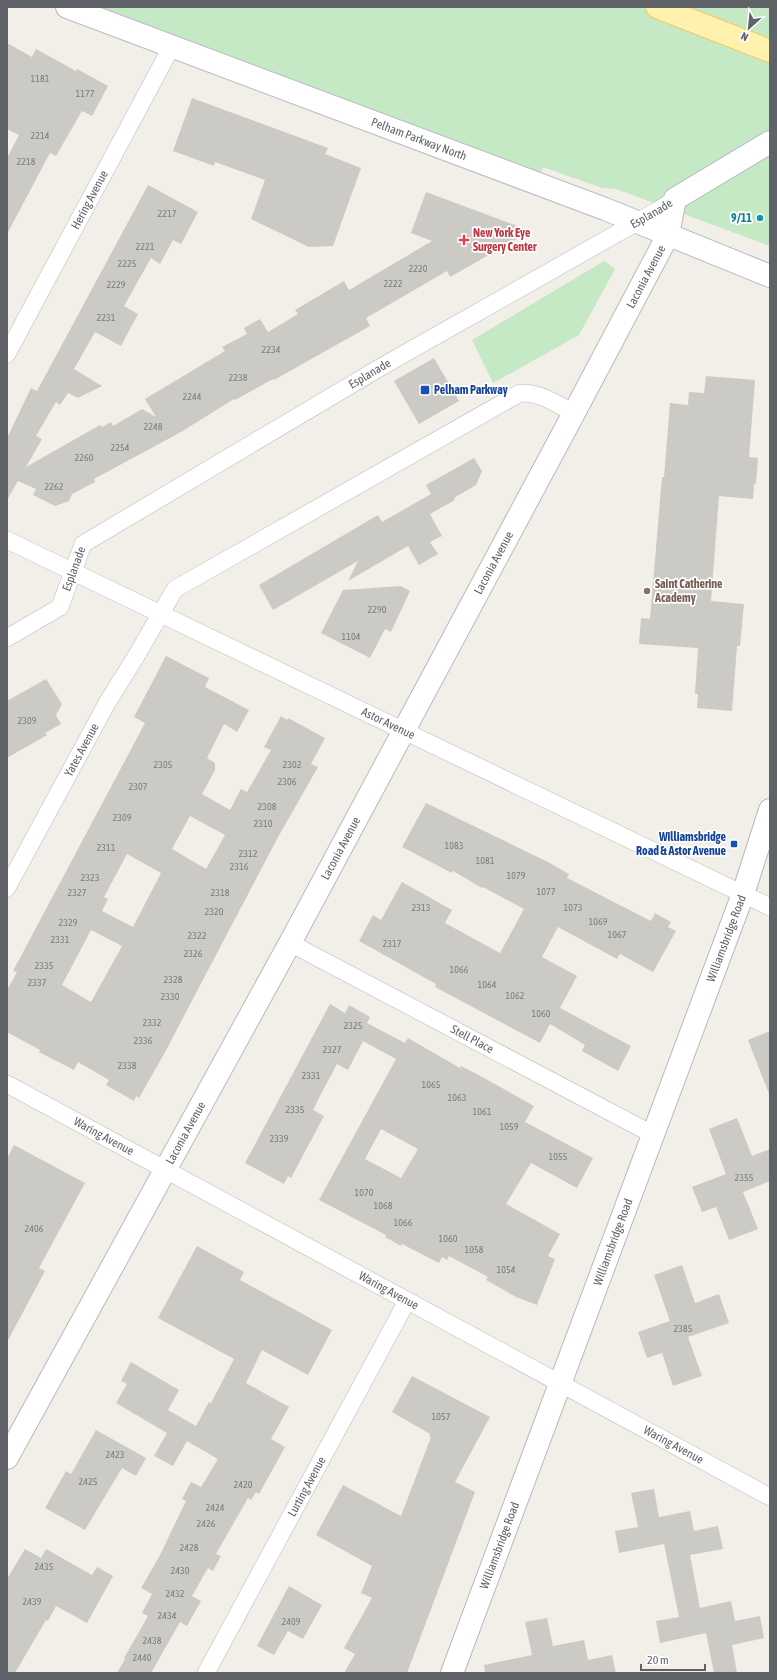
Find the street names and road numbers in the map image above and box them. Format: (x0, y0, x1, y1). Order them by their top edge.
street label: Pelham Parkway North (369, 115, 469, 163)
street label: Hering Avenue (68, 168, 111, 232)
street label: Esplanade (628, 196, 675, 231)
street label: Laconia Avenue (624, 243, 668, 311)
street label: Esplanade (346, 356, 393, 392)
street label: Laconia Avenue (471, 529, 516, 597)
street label: Esplanade (59, 545, 88, 593)
street label: Astor Avenue (359, 705, 417, 742)
street label: Yates Avenue (62, 721, 102, 779)
street label: Laconia Avenue (318, 814, 363, 882)
street label: Williamsbridge Road (704, 893, 749, 984)
street label: Stell Place (448, 1022, 496, 1056)
street label: Laconia Avenue (163, 1099, 209, 1167)
street label: Waring Avenue (71, 1114, 136, 1158)
street label: Williamsbridge Road (590, 1197, 636, 1288)
street label: Waring Avenue (356, 1269, 421, 1312)
street label: Waring Avenue (641, 1423, 706, 1467)
street label: Lurting Avenue (285, 1454, 329, 1519)
street label: Williamsbridge Road (477, 1500, 522, 1591)

